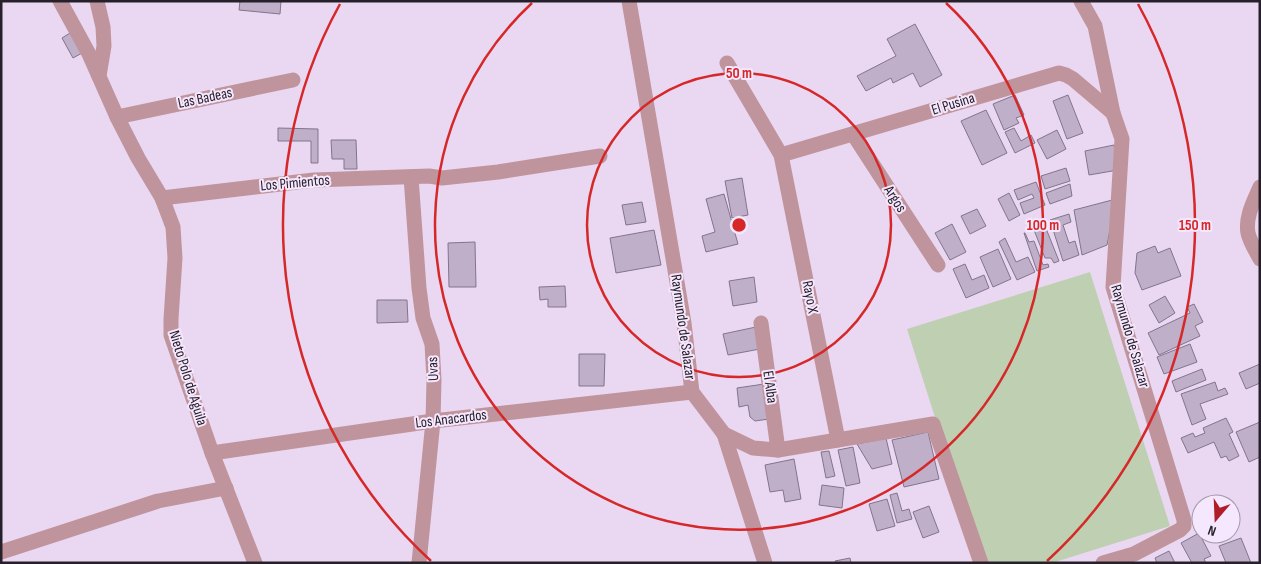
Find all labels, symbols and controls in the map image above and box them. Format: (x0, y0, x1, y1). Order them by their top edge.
text: 50 m (726, 64, 752, 83)
street label: Las Badeas (176, 83, 234, 113)
street label: El Pusina (929, 88, 977, 120)
street label: Los Pimientos (260, 171, 330, 195)
street label: Argos (879, 181, 911, 216)
centre of rings (730, 216, 748, 234)
text: 100 m (1027, 216, 1059, 235)
text: 150 m (1179, 216, 1211, 235)
street label: Raymundo de Salazar (666, 273, 700, 382)
street label: Rayo X (798, 279, 823, 316)
street label: Raymundo de Salazar (1106, 282, 1154, 390)
street label: Nieto Polo de Aguila (165, 328, 212, 428)
street label: Uvas (423, 356, 443, 382)
street label: El Alba (758, 369, 782, 405)
street label: Los Anacardos (414, 405, 488, 433)
north arrow (1191, 494, 1241, 544)
text: N (1206, 522, 1218, 540)

